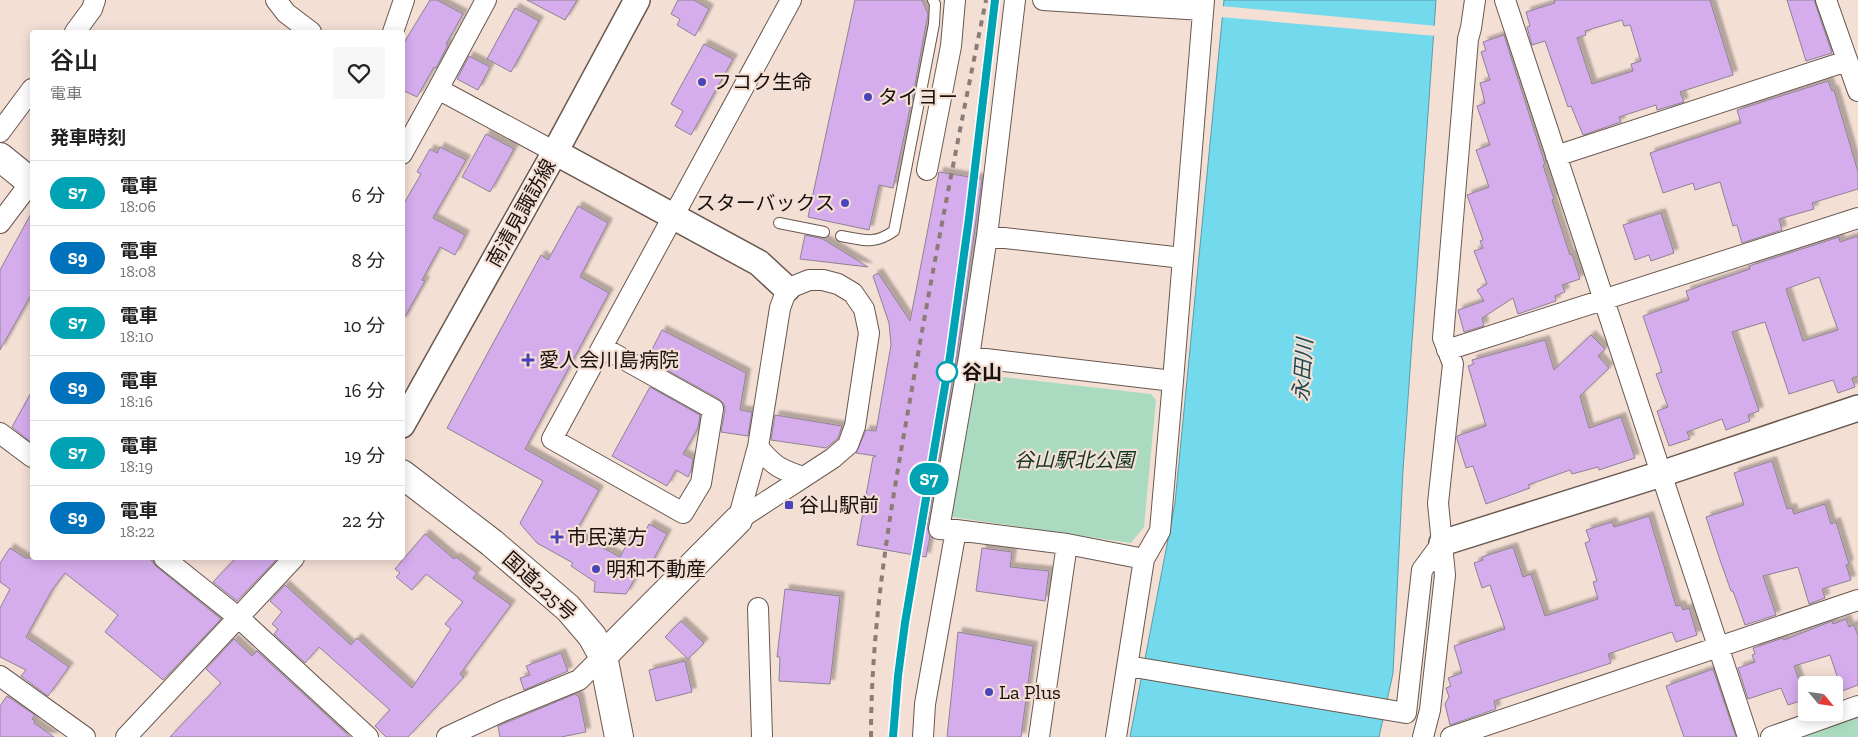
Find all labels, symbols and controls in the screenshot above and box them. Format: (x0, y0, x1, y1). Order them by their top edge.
text: 谷山 (50, 46, 98, 75)
button: heart (333, 47, 385, 99)
place label: フコク生命 (712, 70, 812, 94)
marker: フコク生命 (696, 76, 708, 88)
text: 電車 (50, 84, 82, 103)
place label: タイヨー (878, 85, 958, 109)
marker: タイヨー (862, 91, 874, 103)
text: 発車時刻 (50, 126, 126, 149)
street label: 南清見諏訪線 (481, 155, 561, 271)
text: 電車 (120, 174, 158, 197)
text: S7 (68, 182, 87, 204)
text: 6 分 (352, 184, 385, 207)
place label: スターバックス (696, 191, 835, 215)
text: 18:06 (120, 197, 156, 216)
marker: スターバックス (839, 197, 851, 209)
text: 電車 (120, 239, 158, 262)
text: S9 (68, 247, 87, 269)
text: 8 分 (351, 249, 385, 272)
text: 18:08 (120, 262, 156, 281)
text: 電車 (120, 304, 158, 327)
text: S7 (68, 312, 87, 334)
text: 10 分 (343, 314, 385, 337)
text: 18:10 (120, 327, 154, 346)
water label: 永田川 (1288, 336, 1317, 402)
place label: 愛人会川島病院 (539, 348, 679, 372)
marker: 愛人会川島病院 (521, 353, 535, 367)
place label: 谷山 (962, 360, 1002, 384)
marker: 谷山 (936, 361, 958, 383)
text: 電車 (120, 369, 158, 392)
text: S9 (68, 377, 87, 399)
text: 16 分 (344, 379, 385, 402)
text: 18:16 (120, 392, 153, 411)
text: 電車 (120, 434, 158, 457)
text: S7 (68, 442, 87, 464)
text: 19 分 (344, 444, 385, 467)
park label: 谷山駅北公園 (1014, 448, 1137, 472)
text: 18:19 (120, 457, 153, 476)
line badge: S7 (906, 463, 952, 495)
text: S7 (920, 468, 938, 490)
place label: 谷山駅前 (799, 493, 879, 517)
text: 電車 (120, 499, 158, 522)
marker: 谷山駅前 (783, 499, 795, 511)
text: S9 (68, 507, 87, 529)
text: 22 分 (342, 509, 385, 532)
text: 18:22 (120, 522, 155, 541)
place label: 市民漢方 (567, 525, 647, 549)
marker: 市民漢方 (551, 531, 563, 543)
street label: 国道225号 (498, 547, 582, 625)
place label: 明和不動産 (606, 557, 706, 581)
marker: 明和不動産 (590, 563, 602, 575)
north arrow (1798, 676, 1842, 721)
map controls (1798, 676, 1843, 721)
place label: La Plus (999, 680, 1061, 704)
marker: La Plus (983, 686, 995, 698)

